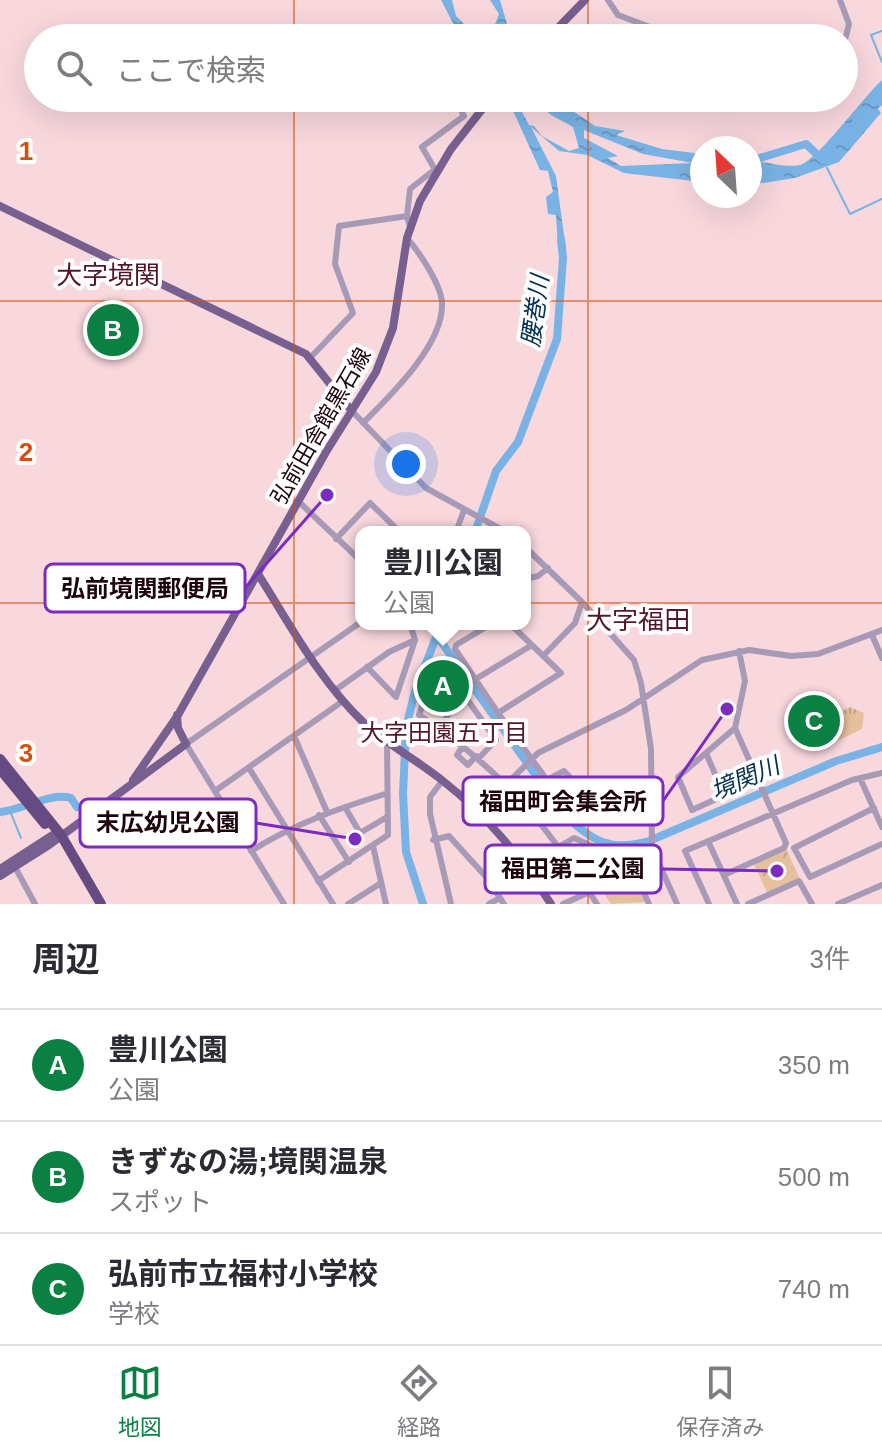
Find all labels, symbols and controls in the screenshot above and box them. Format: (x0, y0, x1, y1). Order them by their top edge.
search box (24, 24, 858, 112)
icon: search (52, 46, 96, 90)
text: ここで検索 (116, 54, 266, 87)
text: 1 (19, 136, 33, 166)
north arrow (690, 136, 762, 208)
district label: 大字境関 (56, 260, 160, 290)
water label: 腰巻川 (517, 271, 554, 349)
pin: B (87, 300, 139, 360)
street label: 弘前田舎館黒石線 (266, 344, 376, 508)
text: 2 (19, 437, 33, 467)
your location (386, 444, 426, 484)
popup (355, 526, 531, 630)
text: 豊川公園 (383, 546, 503, 579)
callout: 弘前境関郵便局 (45, 564, 245, 612)
text: 弘前境関郵便局 (61, 575, 229, 602)
text: 公園 (383, 588, 435, 618)
district label: 大字福田 (586, 605, 690, 635)
pin: A (417, 656, 469, 716)
pin: C (788, 691, 840, 751)
district label: 大字田園五丁目 (360, 719, 528, 746)
text: 3 (19, 738, 33, 768)
water label: 境関川 (707, 750, 786, 804)
callout: 福田町会集会所 (463, 777, 663, 825)
text: 福田町会集会所 (479, 788, 647, 815)
callout: 末広幼児公園 (80, 799, 256, 847)
text: 末広幼児公園 (96, 809, 240, 836)
callout: 福田第二公園 (485, 845, 661, 893)
text: 福田第二公園 (501, 855, 645, 882)
text: 周辺 (32, 940, 100, 978)
text: 3件 (810, 944, 850, 974)
text: 豊川公園 (108, 1033, 228, 1066)
text: A (49, 1050, 67, 1080)
text: 350 m (778, 1050, 850, 1080)
text: 公園 (108, 1075, 160, 1105)
text: きずなの湯;境関温泉 (108, 1145, 388, 1178)
text: B (49, 1162, 67, 1192)
text: 500 m (778, 1162, 850, 1192)
text: スポット (108, 1187, 212, 1217)
text: 弘前市立福村小学校 (108, 1257, 378, 1290)
text: C (49, 1274, 67, 1304)
text: 740 m (778, 1274, 850, 1304)
text: 学校 (108, 1299, 160, 1329)
tab: 地図 (118, 1361, 162, 1441)
tab: 経路 (397, 1361, 441, 1441)
tab: 保存済み (676, 1361, 764, 1441)

